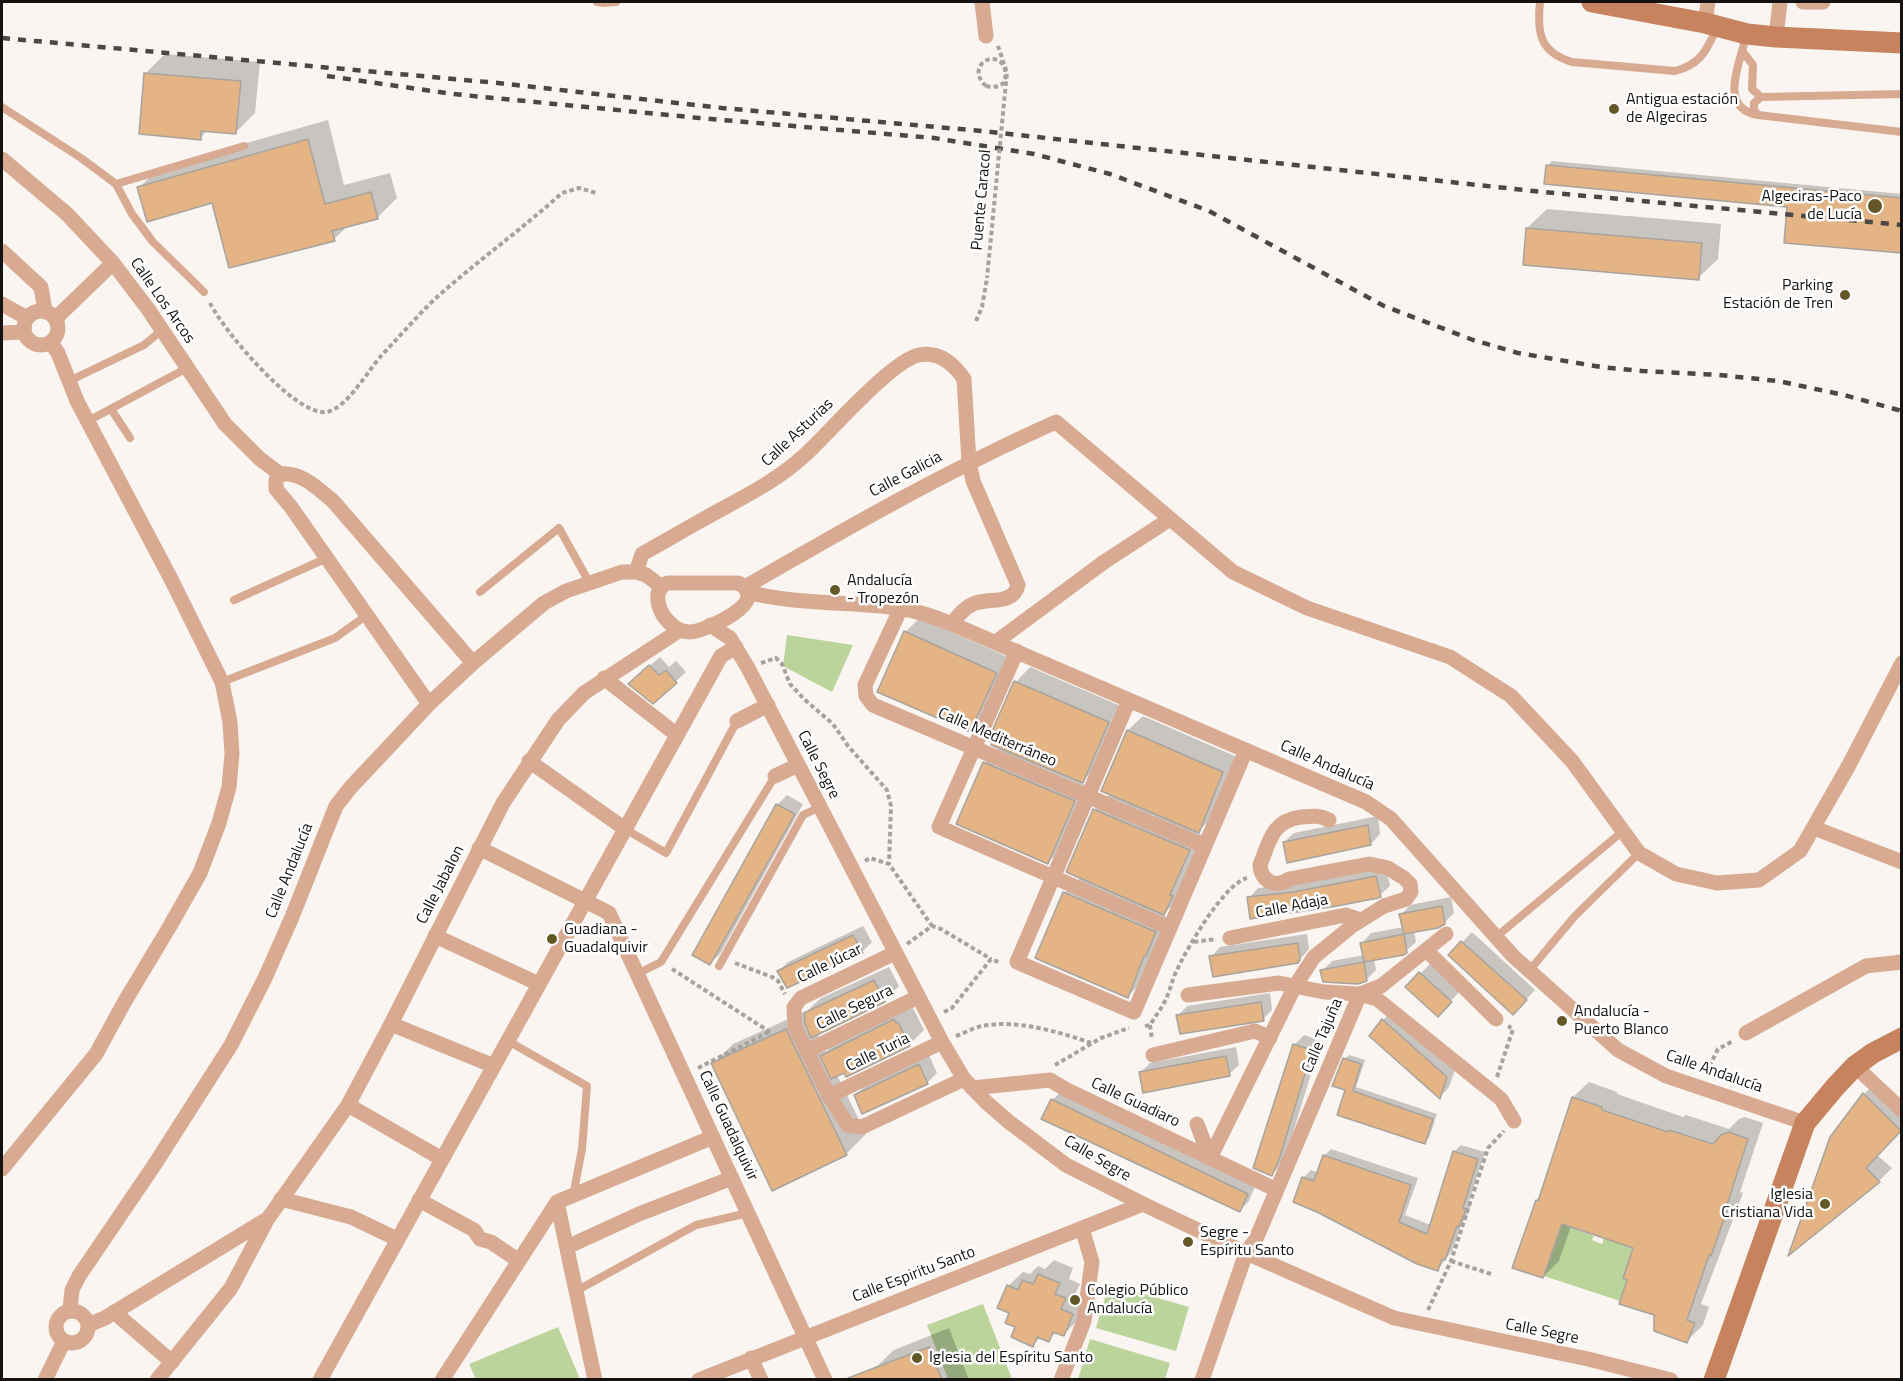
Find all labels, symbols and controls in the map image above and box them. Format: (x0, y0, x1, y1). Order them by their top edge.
place label: Antigua estación de Algeciras (1626, 90, 1738, 128)
marker: Antigua estación de Algeciras (1607, 102, 1621, 116)
street label: Puente Caracol (968, 149, 996, 251)
place label: Algeciras-Paco de Lucía (1761, 187, 1862, 225)
marker: Algeciras-Paco de Lucía (1866, 197, 1884, 215)
street label: Calle Los Arcos (125, 254, 199, 348)
place label: Parking Estación de Tren (1723, 276, 1833, 314)
marker: Parking Estación de Tren (1838, 288, 1852, 302)
street label: Calle Asturias (758, 395, 838, 471)
street label: Calle Galicia (866, 448, 946, 502)
place label: Andalucía - Tropezón (847, 571, 919, 609)
marker: Andalucía - Tropezón (828, 583, 842, 597)
street label: Calle Mediterráneo (935, 704, 1059, 772)
street label: Calle Segre (793, 728, 843, 802)
street label: Calle Andalucía (1277, 737, 1377, 795)
street label: Calle Andalucía (262, 821, 318, 921)
street label: Calle Jabalon (413, 843, 469, 927)
street label: Calle Adaja (1254, 891, 1330, 923)
place label: Guadiana - Guadalquivir (564, 920, 648, 958)
marker: Guadiana - Guadalquivir (545, 932, 559, 946)
street label: Calle Júcar (795, 940, 865, 988)
street label: Calle Segura (814, 981, 896, 1035)
street label: Calle Tajuña (1299, 996, 1347, 1076)
place label: Andalucía - Puerto Blanco (1574, 1002, 1669, 1040)
marker: Andalucía - Puerto Blanco (1555, 1014, 1569, 1028)
street label: Calle Turia (843, 1029, 913, 1077)
street label: Calle Andalucía (1663, 1046, 1765, 1098)
street label: Calle Guadalquivir (694, 1068, 762, 1184)
street label: Calle Guadiaro (1087, 1074, 1183, 1132)
street label: Calle Segre (1060, 1132, 1134, 1186)
place label: Iglesia Cristiana Vida (1721, 1185, 1813, 1223)
marker: Iglesia Cristiana Vida (1818, 1197, 1832, 1211)
place label: Segre - Espíritu Santo (1200, 1223, 1294, 1261)
marker: Segre - Espíritu Santo (1181, 1235, 1195, 1249)
street label: Calle Espiritu Santo (850, 1243, 978, 1307)
place label: Colegio Público Andalucía (1087, 1281, 1188, 1319)
marker: Colegio Público Andalucía (1068, 1293, 1082, 1307)
street label: Calle Segre (1504, 1316, 1580, 1348)
place label: Iglesia del Espíritu Santo (929, 1348, 1093, 1368)
marker: Iglesia del Espíritu Santo (910, 1351, 924, 1365)

